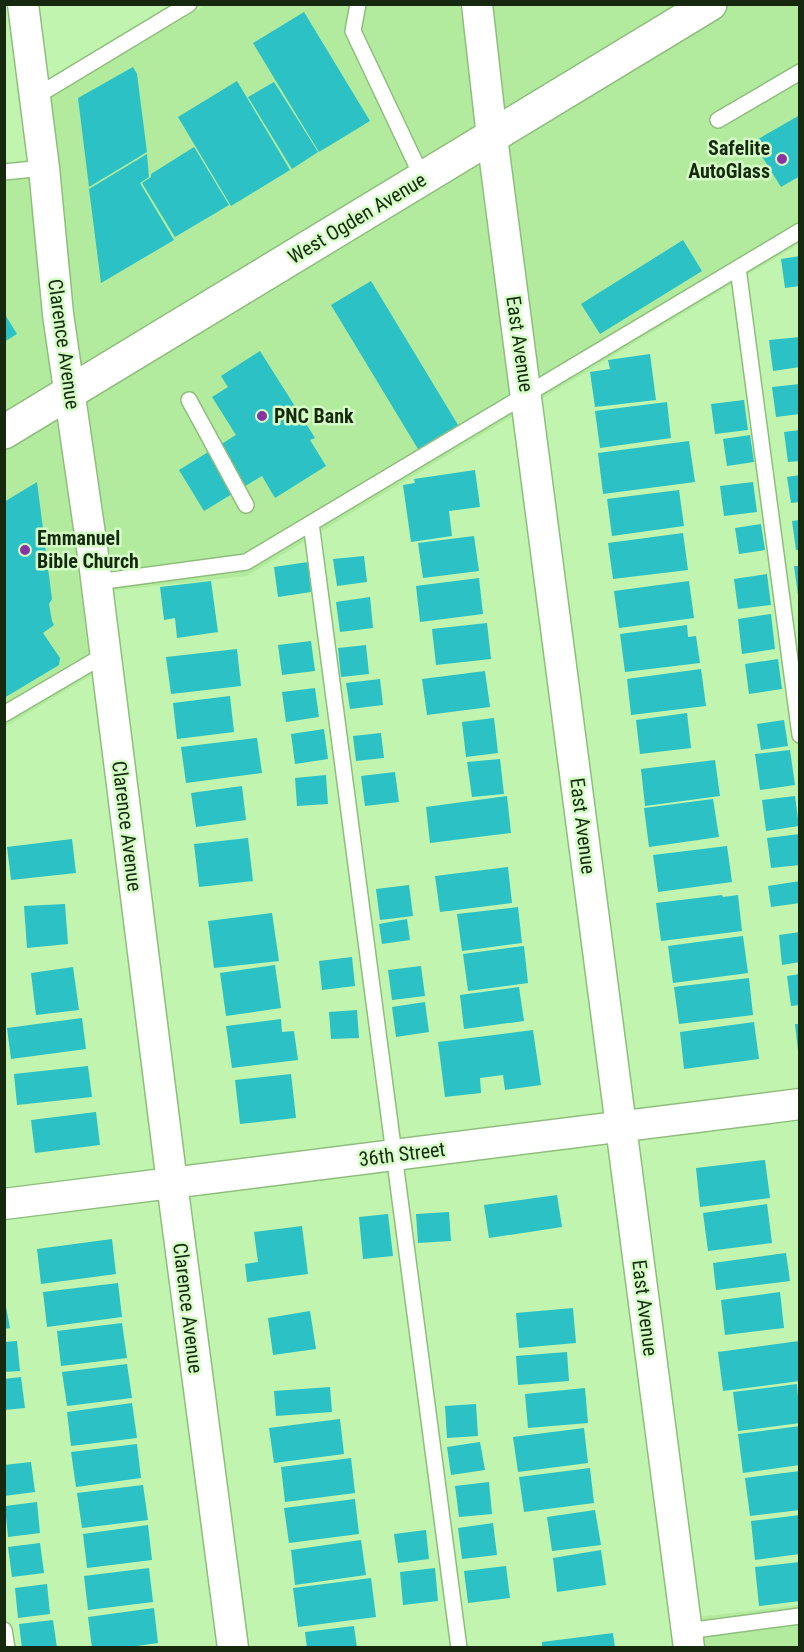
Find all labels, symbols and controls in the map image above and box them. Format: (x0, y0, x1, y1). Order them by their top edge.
place label: Safelite AutoGlass (688, 136, 770, 183)
marker: Safelite AutoGlass (775, 152, 789, 166)
street label: West Ogden Avenue (284, 167, 430, 269)
street label: Clarence Avenue (43, 277, 85, 411)
street label: East Avenue (501, 294, 539, 394)
place label: PNC Bank (274, 404, 354, 428)
marker: PNC Bank (255, 409, 269, 423)
place label: Emmanuel Bible Church (37, 526, 139, 573)
marker: Emmanuel Bible Church (18, 543, 32, 557)
street label: Clarence Avenue (107, 759, 147, 893)
street label: East Avenue (565, 777, 601, 875)
street label: 36th Street (357, 1137, 447, 1171)
street label: Clarence Avenue (168, 1241, 208, 1375)
street label: East Avenue (627, 1259, 663, 1357)

